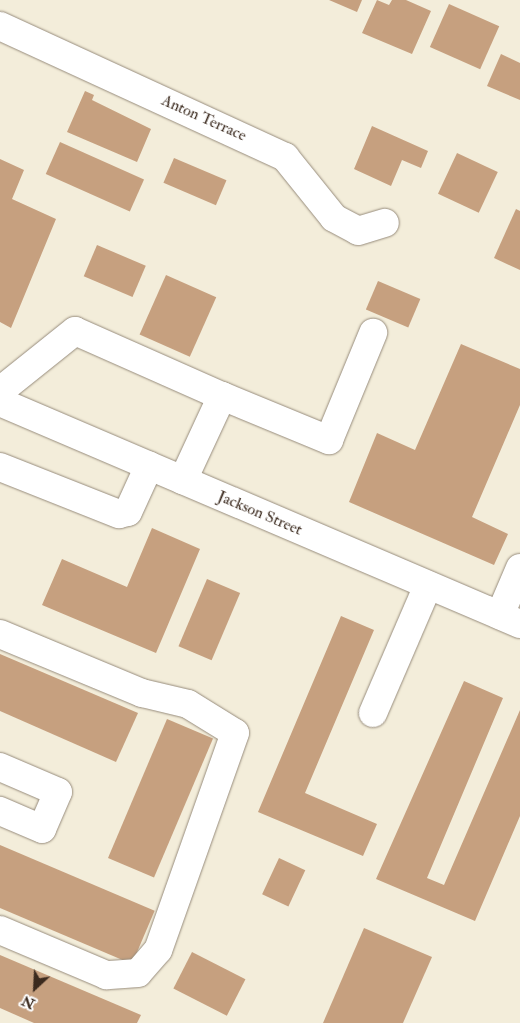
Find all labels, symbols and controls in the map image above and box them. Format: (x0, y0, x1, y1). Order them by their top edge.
street label: Anton Terrace (159, 91, 249, 145)
street label: Jackson Street (215, 487, 305, 539)
north arrow (10, 963, 60, 1013)
text: N (19, 992, 38, 1012)

